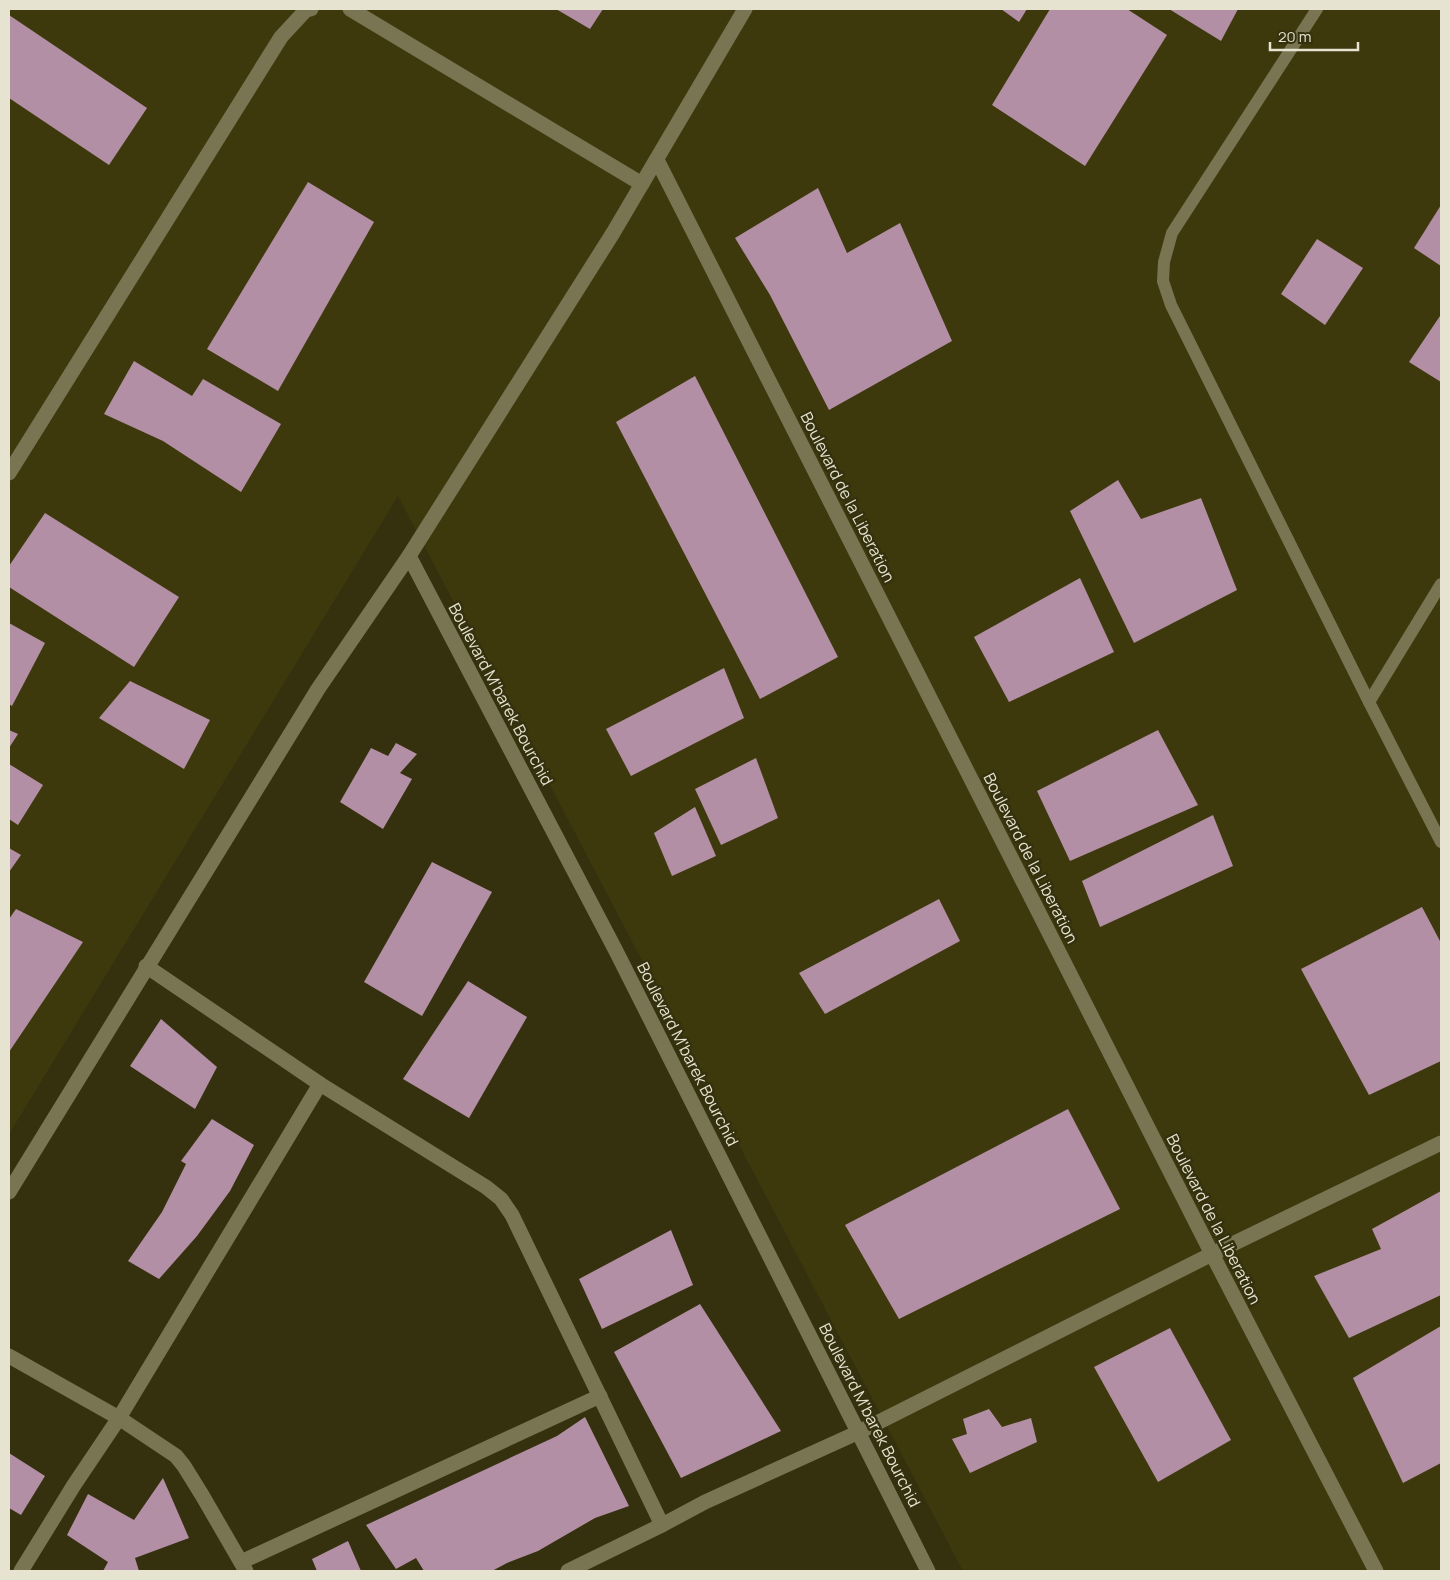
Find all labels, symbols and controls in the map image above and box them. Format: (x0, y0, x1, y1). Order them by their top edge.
scale bar (1270, 20, 1358, 52)
text: 20 m (1278, 26, 1311, 47)
street label: Boulevard de la Liberation (795, 408, 901, 586)
street label: Boulevard M'barek Bourchid (443, 599, 559, 789)
street label: Boulevard de la Liberation (978, 769, 1084, 947)
street label: Boulevard M'barek Bourchid (632, 958, 744, 1150)
street label: Boulevard de la Liberation (1161, 1130, 1267, 1308)
street label: Boulevard M'barek Bourchid (814, 1319, 926, 1511)

